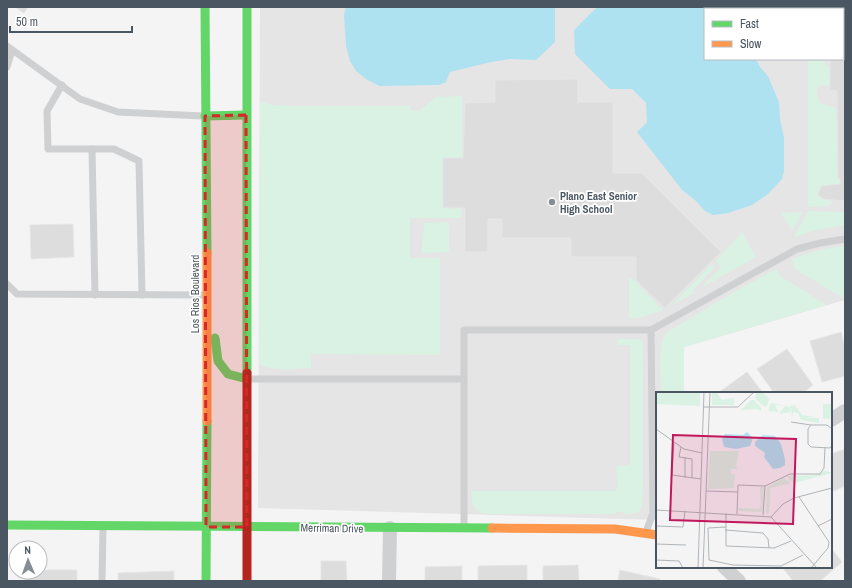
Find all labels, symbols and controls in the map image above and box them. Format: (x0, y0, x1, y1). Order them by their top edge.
scale bar (10, 8, 132, 34)
legend (704, 8, 844, 60)
text: 50 m (16, 14, 38, 30)
text: Fast (740, 16, 759, 32)
text: Slow (740, 36, 762, 52)
place label: Plano East Senior High School (560, 189, 637, 216)
marker: Plano East Senior High School (547, 197, 557, 207)
street label: Los Rios Boulevard (188, 255, 202, 333)
inset map (656, 392, 832, 568)
street label: Merriman Drive (301, 520, 363, 536)
north arrow (8, 540, 48, 580)
text: N (24, 543, 31, 557)

